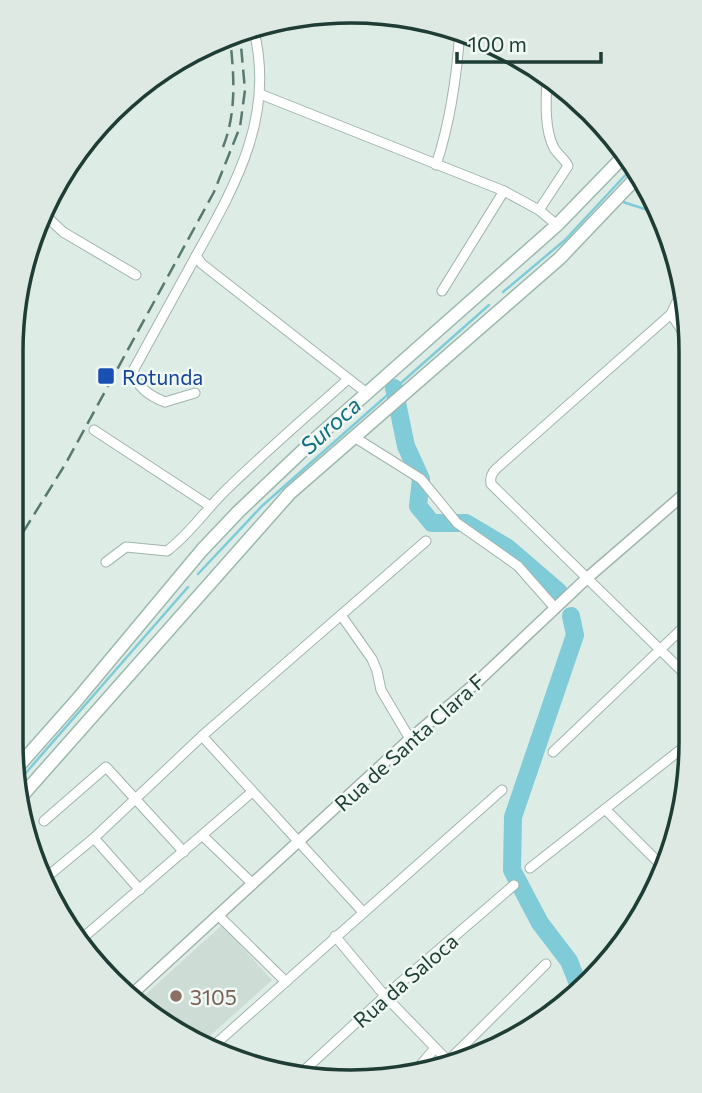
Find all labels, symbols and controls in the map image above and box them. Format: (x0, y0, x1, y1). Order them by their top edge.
scale bar (457, 21, 600, 65)
text: 100 m (468, 31, 527, 56)
place label: Rotunda (122, 364, 203, 389)
marker: Rotunda (96, 366, 116, 386)
water label: Suroca (294, 390, 366, 460)
street label: Rua de Santa Clara F (329, 668, 489, 816)
street label: Rua da Saloca (348, 928, 462, 1032)
place label: 3105 (190, 984, 237, 1009)
marker: 3105 (168, 988, 184, 1004)

